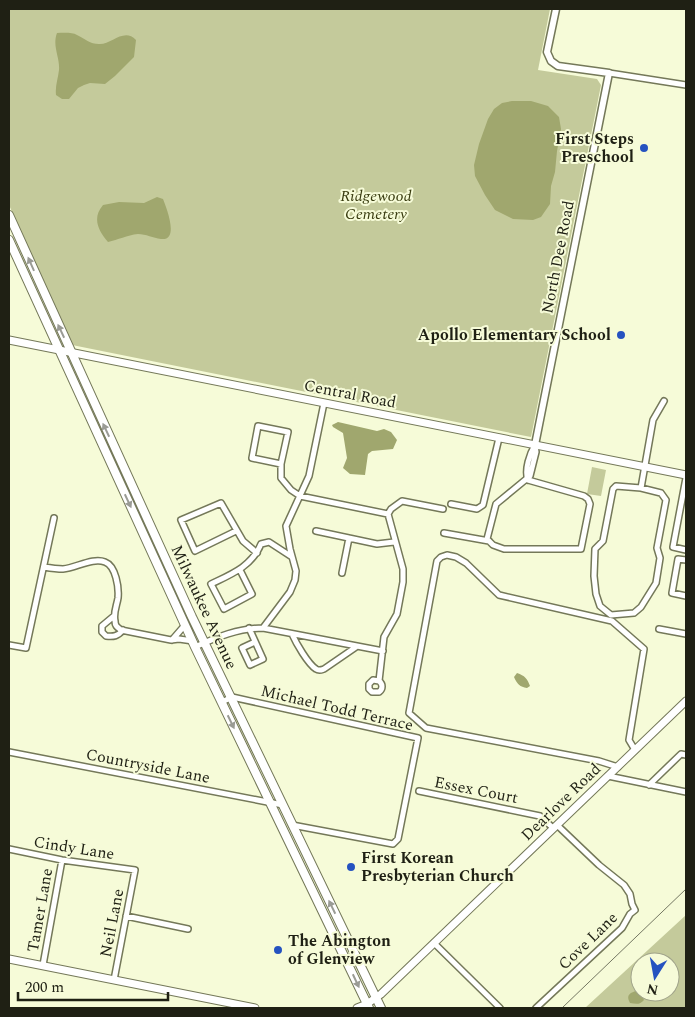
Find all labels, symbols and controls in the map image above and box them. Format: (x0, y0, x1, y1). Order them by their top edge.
place label: First Steps Preschool (555, 127, 634, 169)
marker: First Steps Preschool (638, 142, 650, 154)
park label: Ridgewood Cemetery (340, 184, 412, 226)
street label: North Dee Road (535, 198, 581, 316)
one-way arrow (26, 257, 34, 271)
place label: Apollo Elementary School (418, 323, 611, 347)
one-way arrow (57, 324, 65, 338)
marker: Apollo Elementary School (615, 329, 627, 341)
street label: Central Road (302, 373, 398, 415)
one-way arrow (102, 423, 110, 437)
one-way arrow (124, 494, 132, 508)
street label: Milwaukee Avenue (165, 541, 243, 673)
street label: Michael Todd Terrace (258, 679, 416, 737)
one-way arrow (228, 715, 236, 729)
street label: Countryside Lane (84, 742, 212, 790)
street label: Dearlove Road (516, 757, 607, 846)
street label: Essex Court (432, 770, 520, 810)
street label: Cindy Lane (32, 830, 116, 866)
place label: First Korean Presbyterian Church (361, 846, 514, 888)
marker: First Korean Presbyterian Church (345, 861, 357, 873)
street label: Tamer Lane (21, 866, 59, 954)
street label: Neil Lane (94, 887, 130, 959)
one-way arrow (328, 899, 336, 914)
street label: Cove Lane (553, 906, 623, 976)
place label: The Abington of Glenview (288, 929, 391, 971)
marker: The Abington of Glenview (272, 944, 284, 956)
north arrow (630, 952, 680, 1002)
scale bar (18, 970, 168, 1002)
one-way arrow (352, 974, 360, 988)
text: 200 m (25, 976, 64, 999)
text: N (645, 978, 660, 1001)

